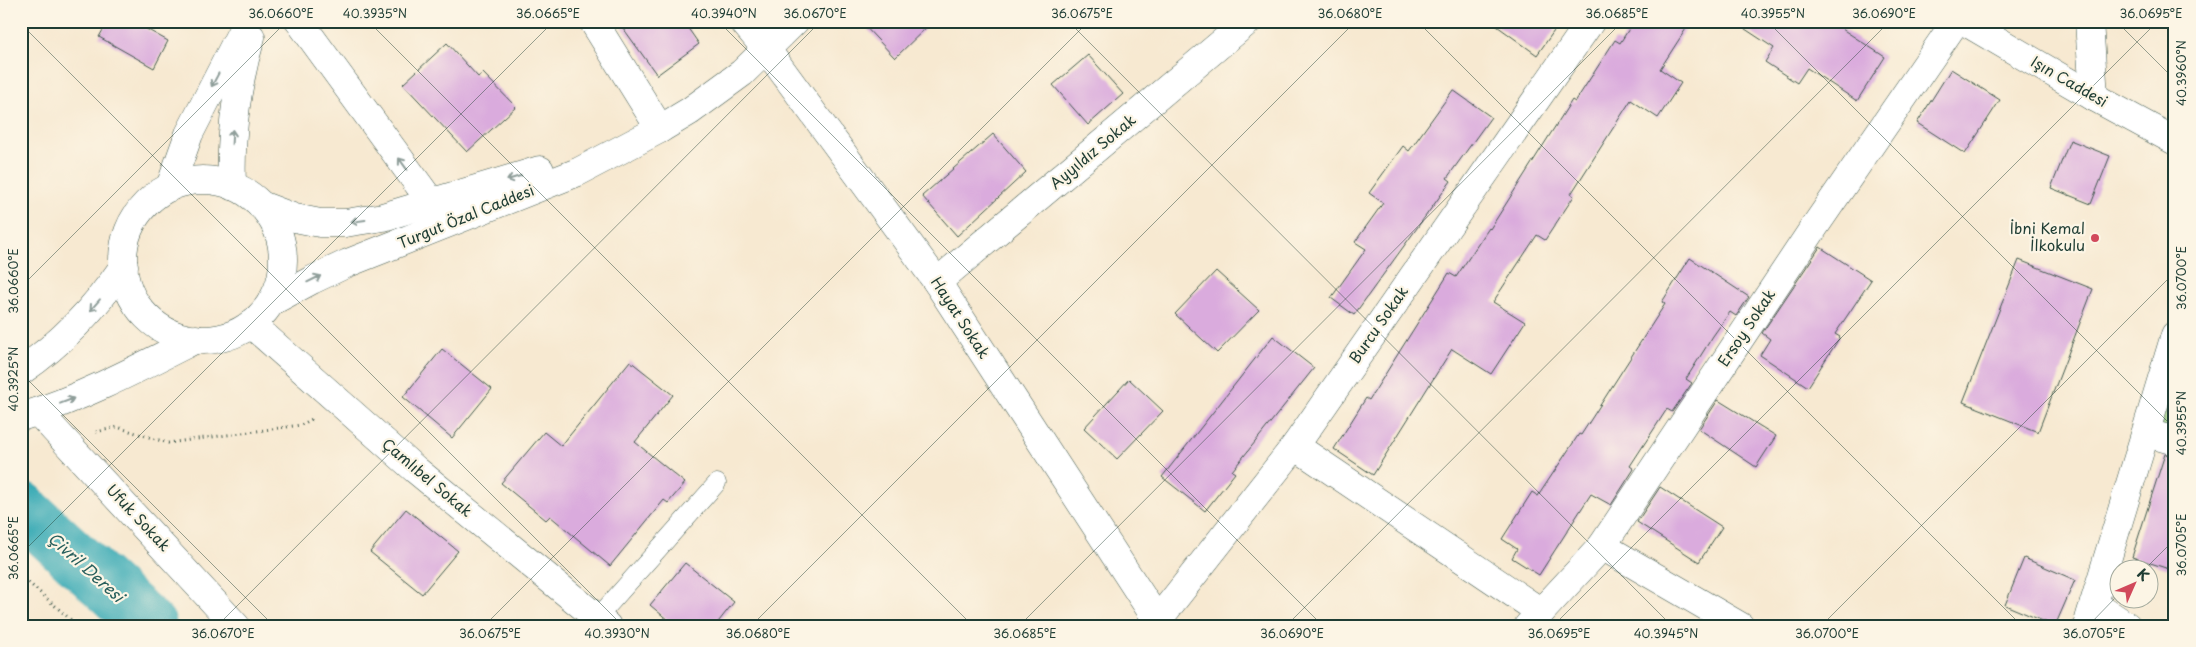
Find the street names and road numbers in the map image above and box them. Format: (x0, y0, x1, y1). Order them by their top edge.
street label: Işın Caddesi (2027, 49, 2113, 112)
street label: Ayyıldız Sokak (1044, 108, 1140, 194)
street label: Turgut Özal Caddesi (394, 178, 537, 254)
street label: Hayat Sokak (926, 272, 997, 363)
street label: Burcu Sokak (1343, 280, 1413, 368)
street label: Ersoy Sokak (1711, 283, 1780, 371)
street label: Çamlıbel Sokak (378, 432, 479, 522)
street label: Ufuk Sokak (102, 478, 177, 556)

